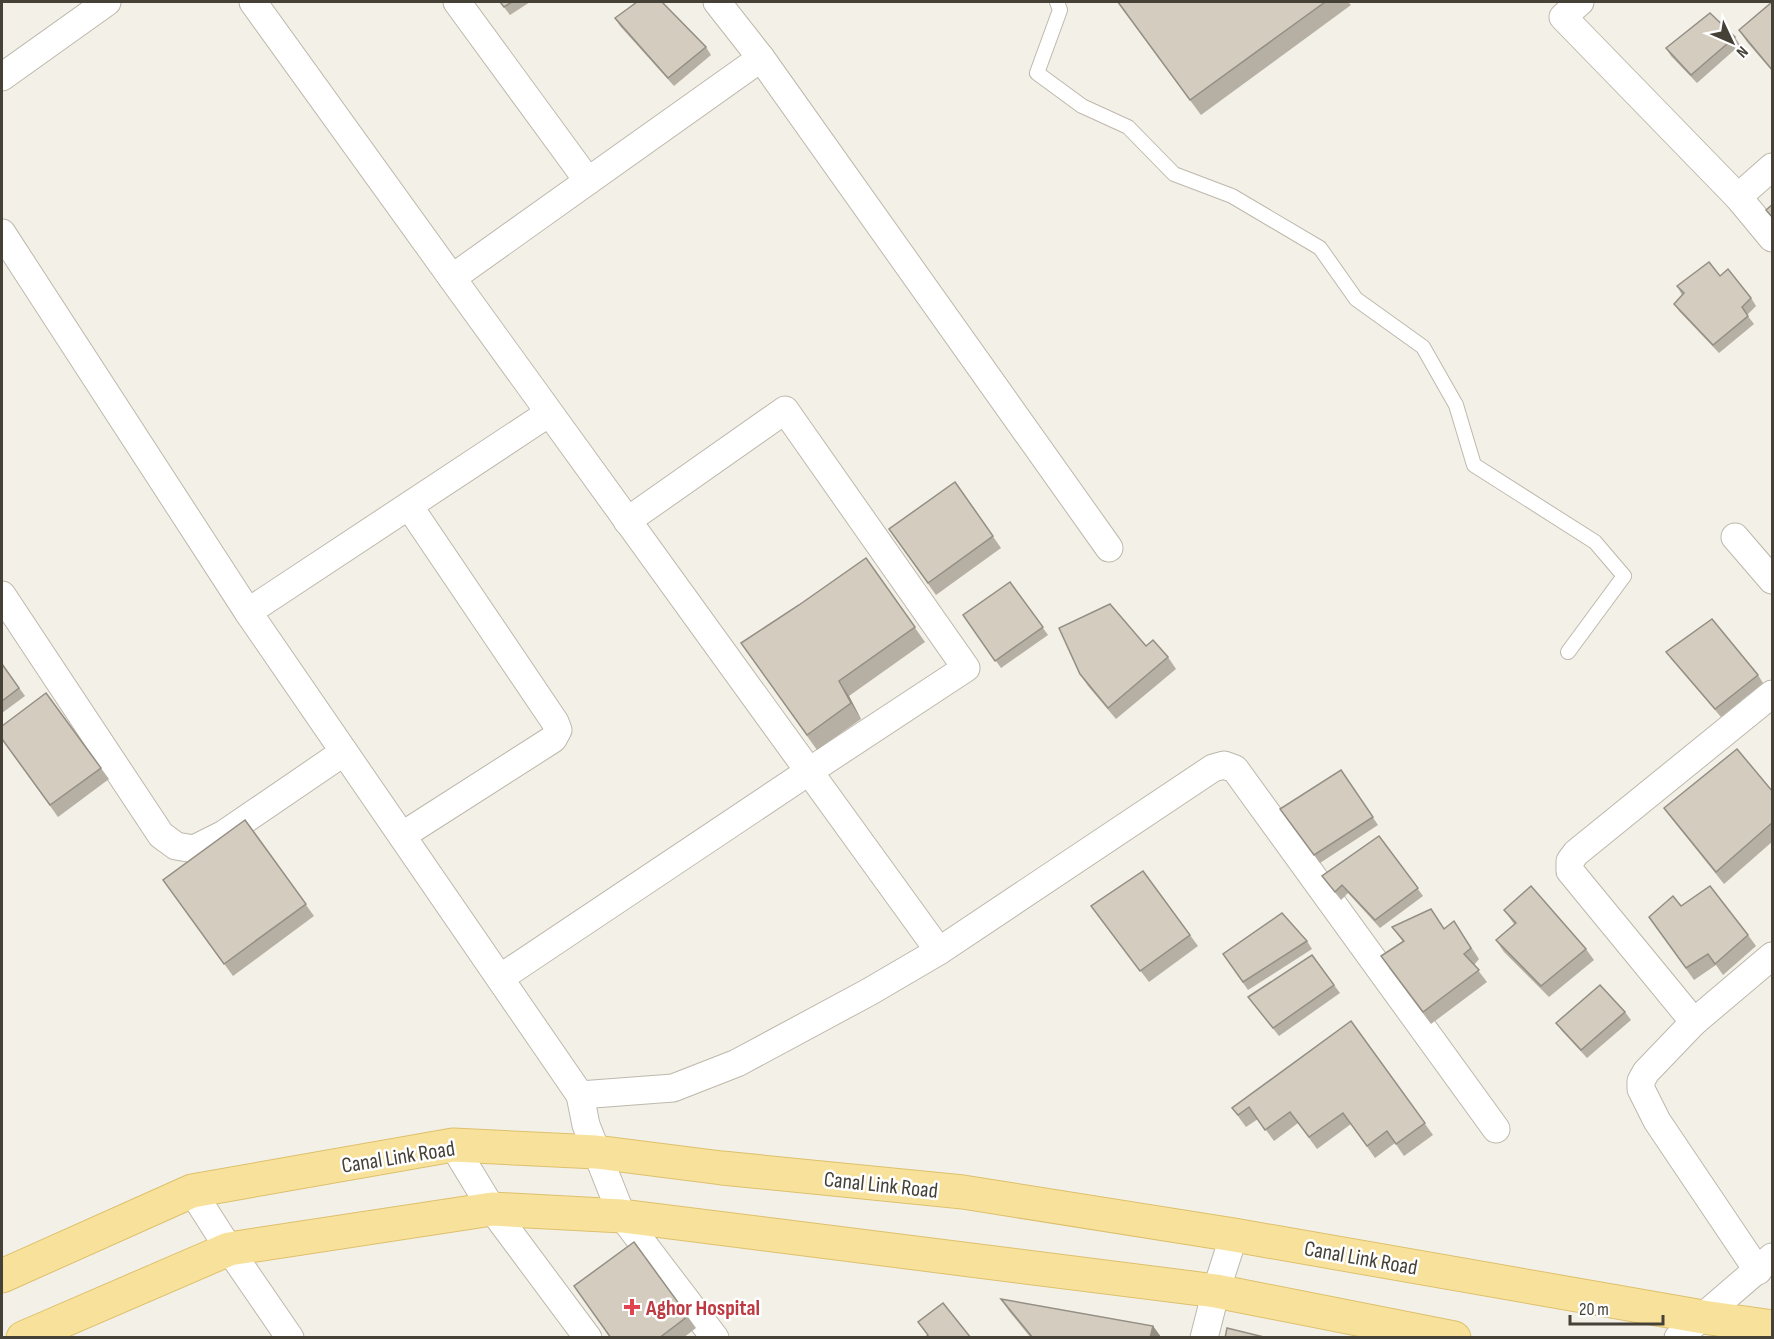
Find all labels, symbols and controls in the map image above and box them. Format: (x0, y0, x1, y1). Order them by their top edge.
north arrow (1702, 12, 1762, 72)
text: N (1732, 42, 1752, 61)
street label: Canal Link Road (340, 1135, 457, 1180)
street label: Canal Link Road (823, 1166, 939, 1205)
street label: Canal Link Road (1302, 1235, 1419, 1282)
scale bar (1570, 1288, 1663, 1326)
place label: Aghor Hospital (645, 1295, 760, 1322)
marker: Aghor Hospital (623, 1298, 641, 1316)
text: 20 m (1579, 1299, 1609, 1320)

